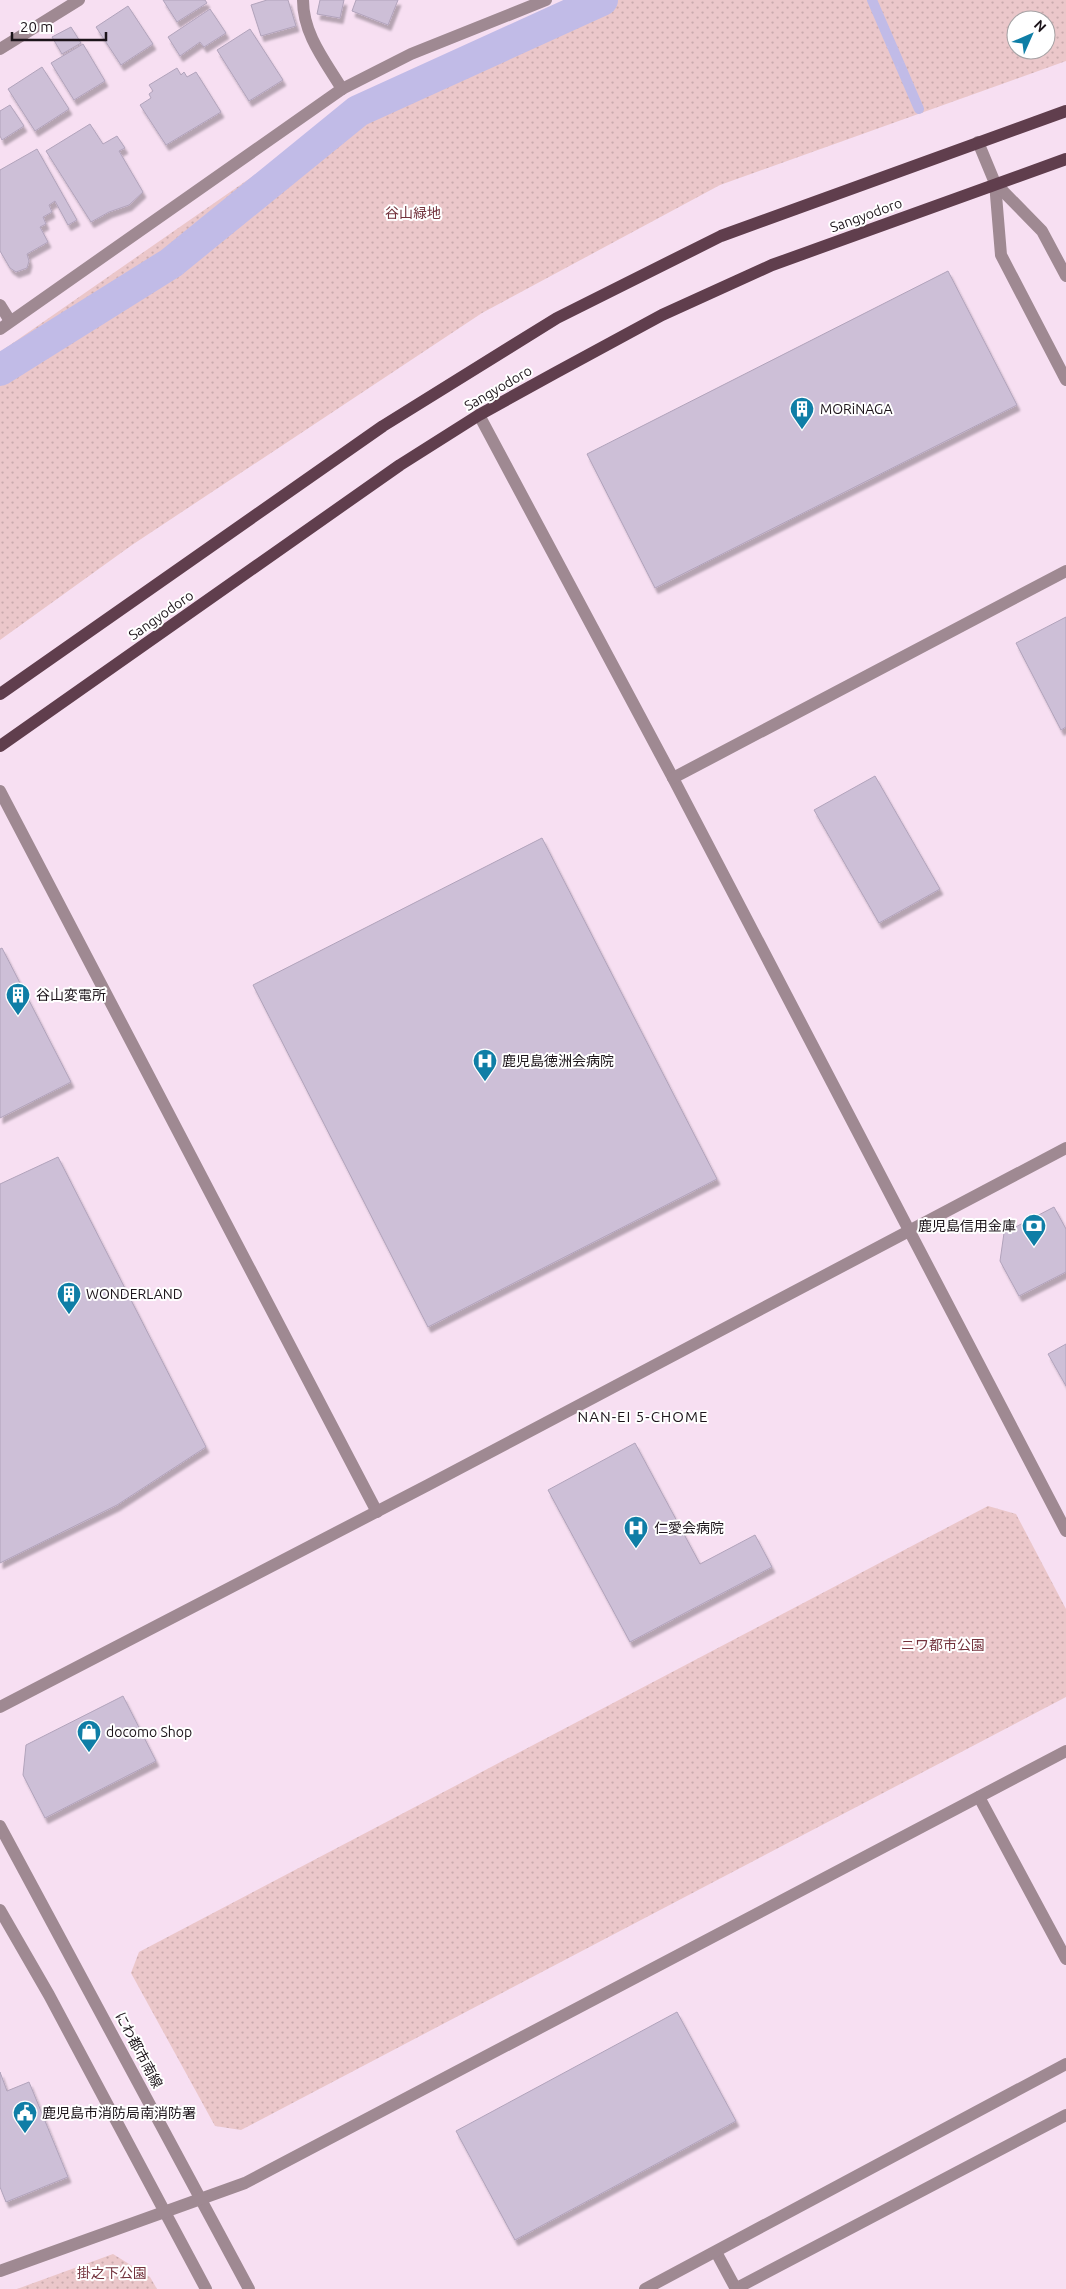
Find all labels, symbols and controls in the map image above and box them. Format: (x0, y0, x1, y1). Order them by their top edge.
scale bar (12, 10, 106, 42)
north arrow (1006, 10, 1056, 60)
text: N (1031, 16, 1050, 35)
text: 20 m (20, 18, 53, 35)
street label: Sangyodoro (828, 195, 904, 235)
park label: 谷山緑地 (385, 205, 441, 221)
street label: Sangyodoro (461, 362, 535, 414)
building icon: MORiNAGA (789, 396, 815, 430)
place label: MORiNAGA (820, 401, 893, 417)
street label: Sangyodoro (126, 587, 196, 643)
building icon: 谷山変電所 (5, 982, 31, 1016)
place label: 谷山変電所 (36, 987, 106, 1003)
hospital icon: 鹿児島徳洲会病院 (472, 1048, 498, 1082)
place label: 鹿児島徳洲会病院 (502, 1053, 614, 1069)
bank icon: 鹿児島信用金庫 (1021, 1213, 1047, 1247)
place label: 鹿児島信用金庫 (918, 1218, 1016, 1234)
building icon: WONDERLAND (56, 1281, 82, 1315)
place label: WONDERLAND (86, 1286, 183, 1302)
district label: NAN-EI 5-CHOME (578, 1408, 708, 1425)
hospital icon: 仁愛会病院 (623, 1515, 649, 1549)
place label: 仁愛会病院 (654, 1520, 724, 1536)
park label: ニワ都市公園 (901, 1637, 985, 1653)
shop icon: docomo Shop (76, 1719, 102, 1753)
place label: docomo Shop (106, 1724, 192, 1740)
street label: にわ都市南線 (112, 2009, 166, 2091)
public building icon: 鹿児島市消防局南消防署 (12, 2100, 38, 2134)
place label: 鹿児島市消防局南消防署 (42, 2105, 196, 2121)
park label: 掛之下公園 (77, 2265, 147, 2281)

